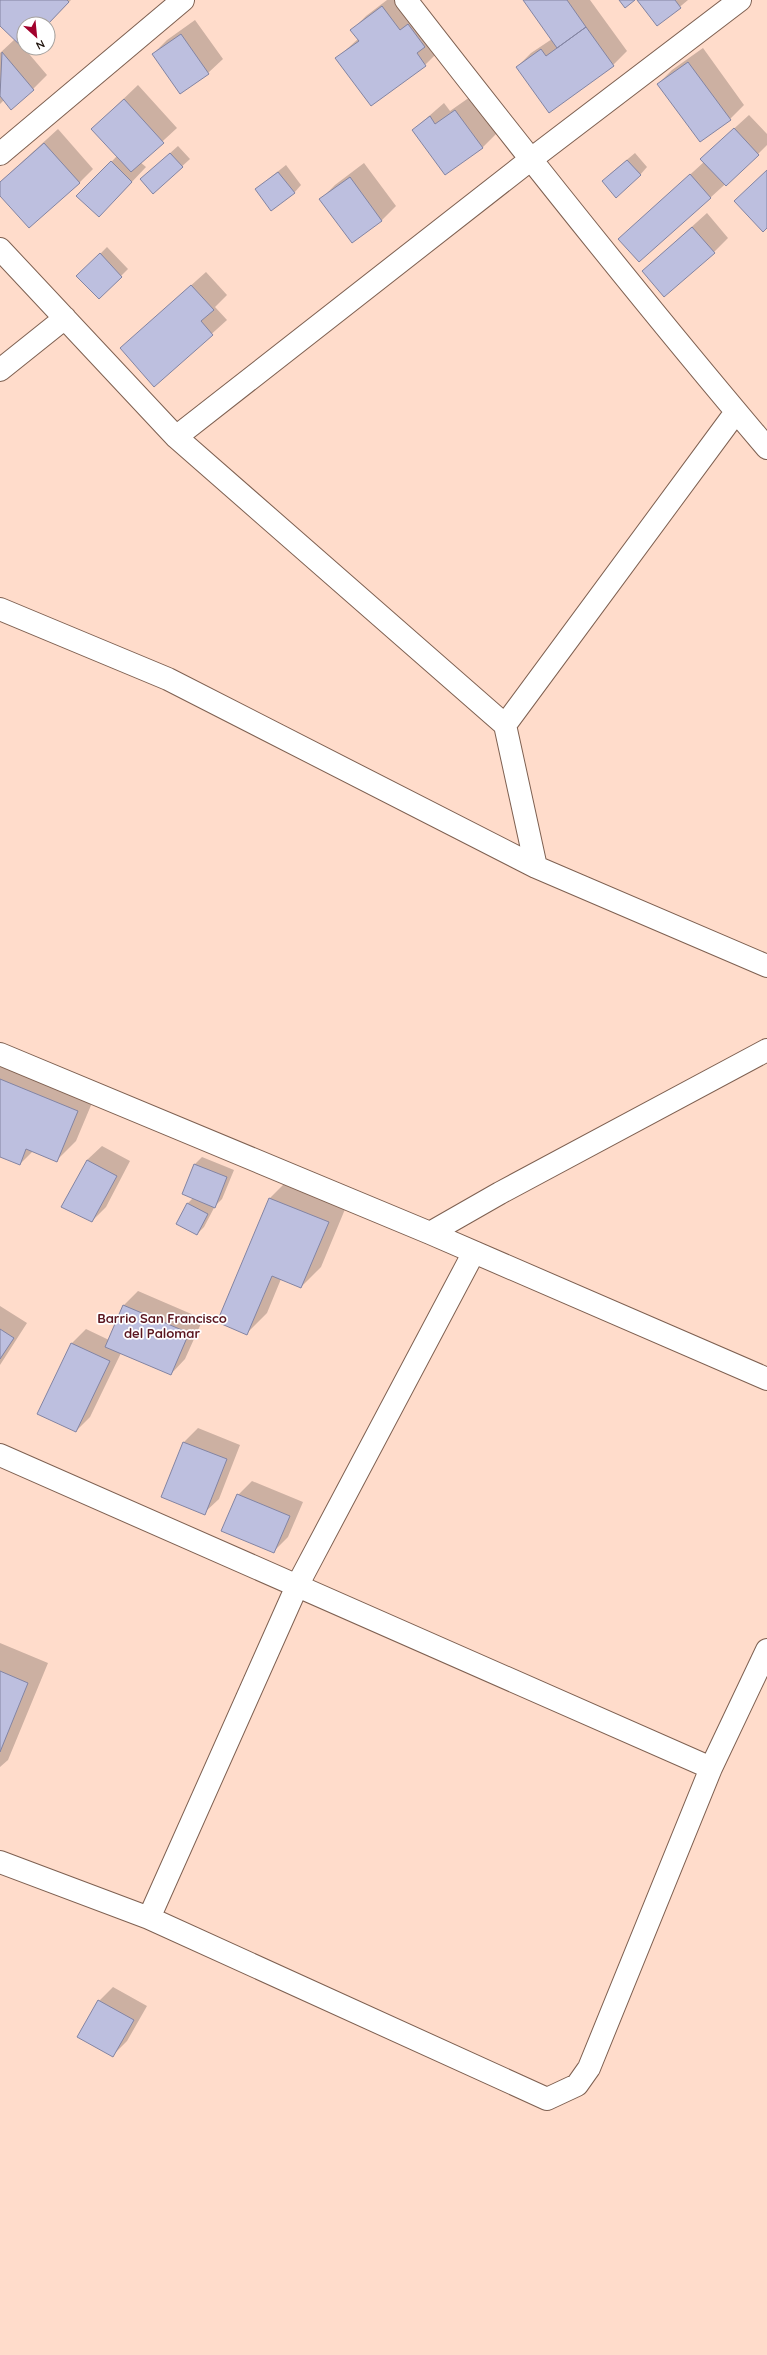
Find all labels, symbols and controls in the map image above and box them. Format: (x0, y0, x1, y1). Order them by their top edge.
north arrow (16, 16, 56, 56)
text: N (34, 37, 47, 53)
district label: Barrio San Francisco del Palomar (97, 1310, 227, 1341)

